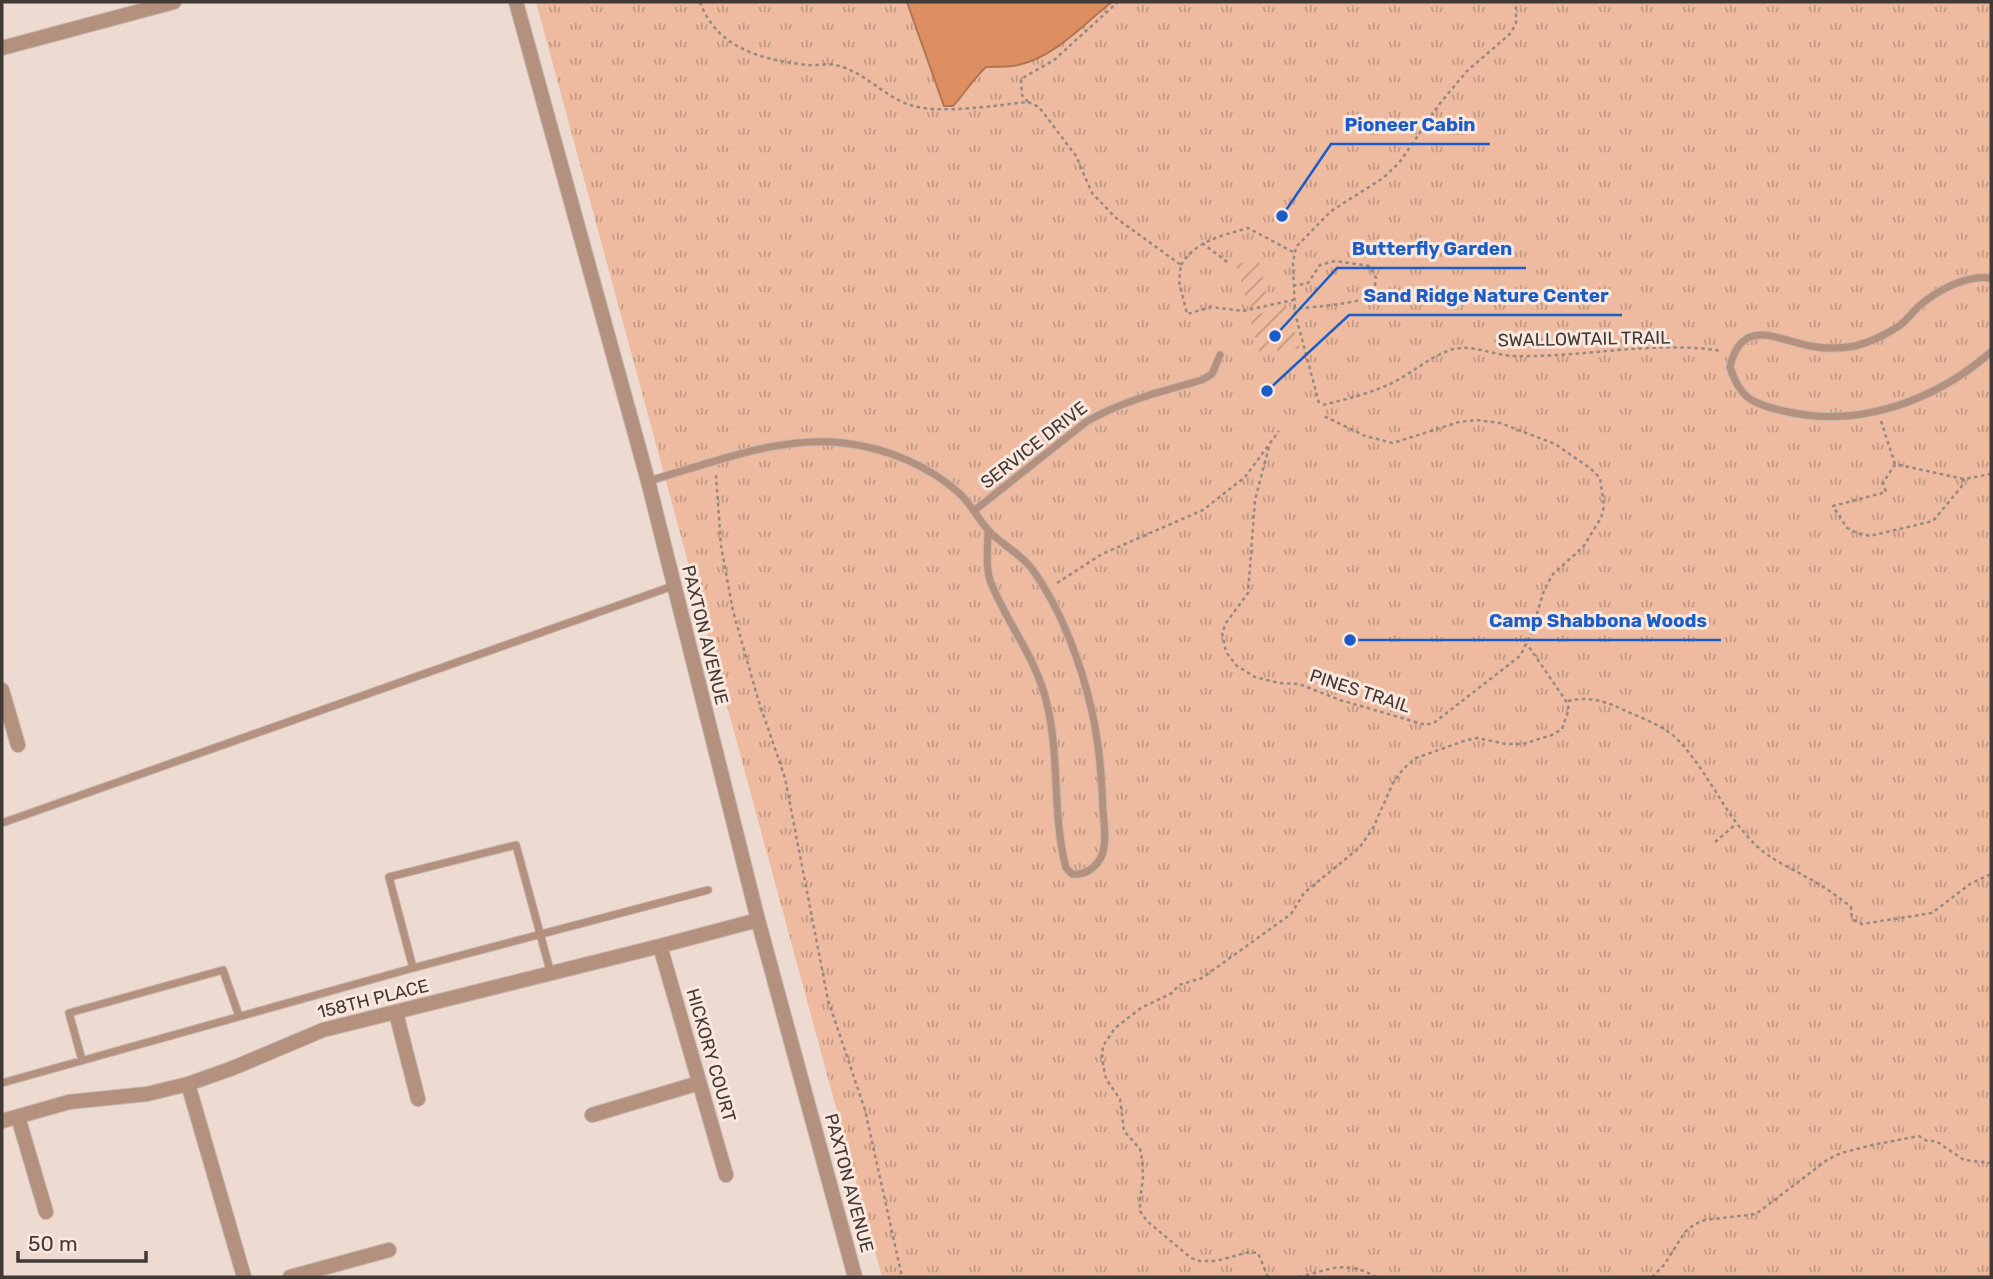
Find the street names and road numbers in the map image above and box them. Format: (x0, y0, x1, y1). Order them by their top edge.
street label: SWALLOWTAIL TRAIL (1498, 326, 1670, 352)
street label: SERVICE DRIVE (976, 397, 1092, 493)
street label: PAXTON AVENUE (677, 563, 733, 707)
street label: PINES TRAIL (1307, 664, 1413, 718)
street label: 158TH PLACE (315, 975, 431, 1023)
street label: HICKORY COURT (681, 986, 741, 1124)
street label: PAXTON AVENUE (820, 1111, 878, 1255)

